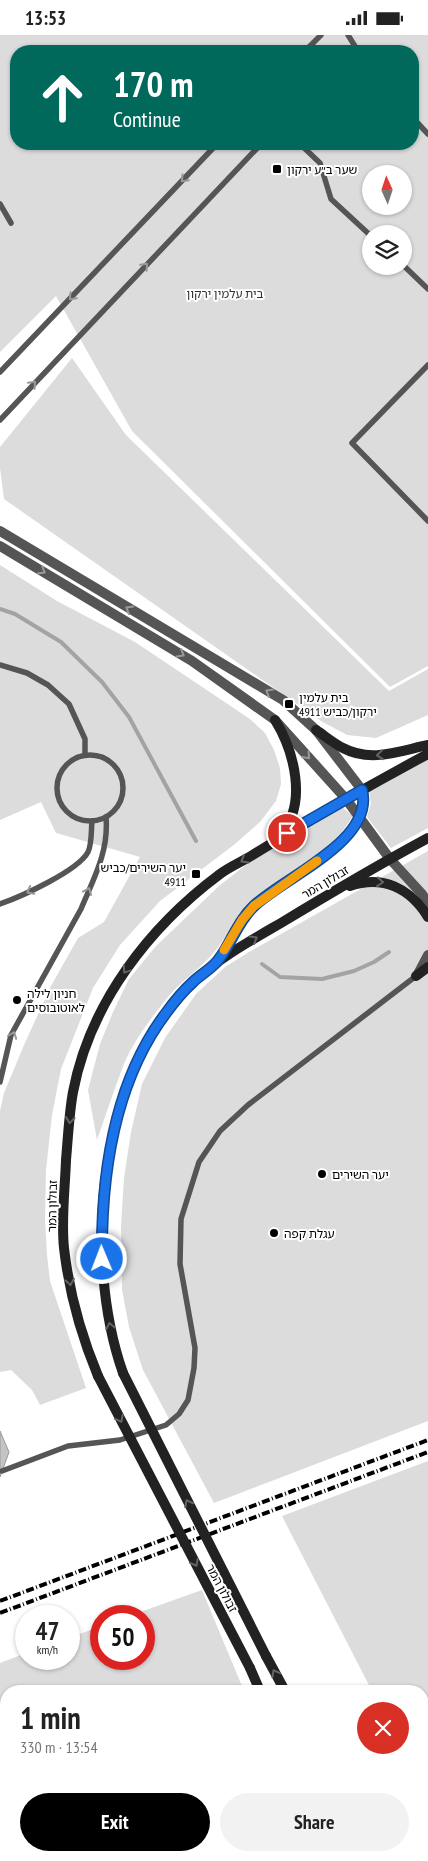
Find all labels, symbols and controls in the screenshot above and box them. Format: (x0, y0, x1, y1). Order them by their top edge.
text: 13:53 (25, 6, 66, 30)
text: 170 m (113, 61, 194, 107)
icon: ahead (30, 65, 95, 130)
text: Continue (113, 105, 181, 133)
place label: שער ב״ע ירקון (287, 162, 357, 177)
marker: שער ב״ע ירקון (271, 163, 283, 175)
north arrow (362, 165, 412, 215)
map controls (362, 165, 412, 275)
one-way arrow (181, 173, 190, 182)
button: layers (362, 225, 412, 275)
one-way arrow (139, 263, 148, 272)
park label: בית עלמין ירקון (187, 286, 264, 301)
one-way arrow (69, 291, 78, 300)
one-way arrow (27, 381, 36, 390)
one-way arrow (36, 564, 45, 574)
one-way arrow (126, 605, 135, 615)
one-way arrow (176, 648, 185, 658)
one-way arrow (265, 689, 274, 699)
place label: בית עלמין ירקון/כביש 4911 (299, 690, 377, 719)
marker: בית עלמין ירקון/כביש 4911 (283, 698, 295, 710)
one-way arrow (376, 749, 384, 760)
one-way arrow (301, 750, 310, 759)
pin (266, 812, 308, 854)
icon: arrive (273, 819, 301, 847)
one-way arrow (240, 854, 249, 864)
place label: יער השירים/כביש 4911 (100, 860, 186, 889)
street label: זבולון המר (299, 862, 351, 902)
marker: יער השירים/כביש 4911 (190, 868, 202, 880)
one-way arrow (376, 877, 384, 888)
one-way arrow (27, 885, 36, 895)
one-way arrow (82, 887, 93, 896)
one-way arrow (248, 936, 257, 946)
one-way arrow (123, 965, 132, 974)
place label: חניון לילה לאוטובוסים (27, 986, 85, 1015)
marker: חניון לילה לאוטובוסים (11, 994, 23, 1006)
one-way arrow (7, 1031, 17, 1040)
one-way arrow (65, 1117, 76, 1125)
place label: יער השירים (332, 1167, 389, 1182)
marker: יער השירים (316, 1168, 328, 1180)
street label: זבולון המר (44, 1180, 60, 1232)
place label: עגלת קפה (284, 1226, 335, 1241)
marker: עגלת קפה (268, 1227, 280, 1239)
position arrow (75, 1232, 127, 1284)
one-way arrow (64, 1279, 75, 1287)
one-way arrow (105, 1322, 115, 1331)
one-way arrow (114, 1414, 124, 1423)
one-way arrow (184, 1499, 195, 1508)
one-way arrow (189, 1558, 199, 1567)
street label: זבולון המר (203, 1561, 241, 1615)
speed limit sign: 50 (90, 1605, 155, 1670)
text: 47 (36, 1615, 59, 1647)
text: km/h (37, 1642, 58, 1657)
one-way arrow (271, 1670, 281, 1679)
text: 1 min (20, 1698, 81, 1737)
button: close (357, 1702, 409, 1754)
text: 330 m · 13:54 (20, 1737, 98, 1757)
button: Exit (20, 1793, 210, 1851)
button: Share (220, 1793, 409, 1851)

